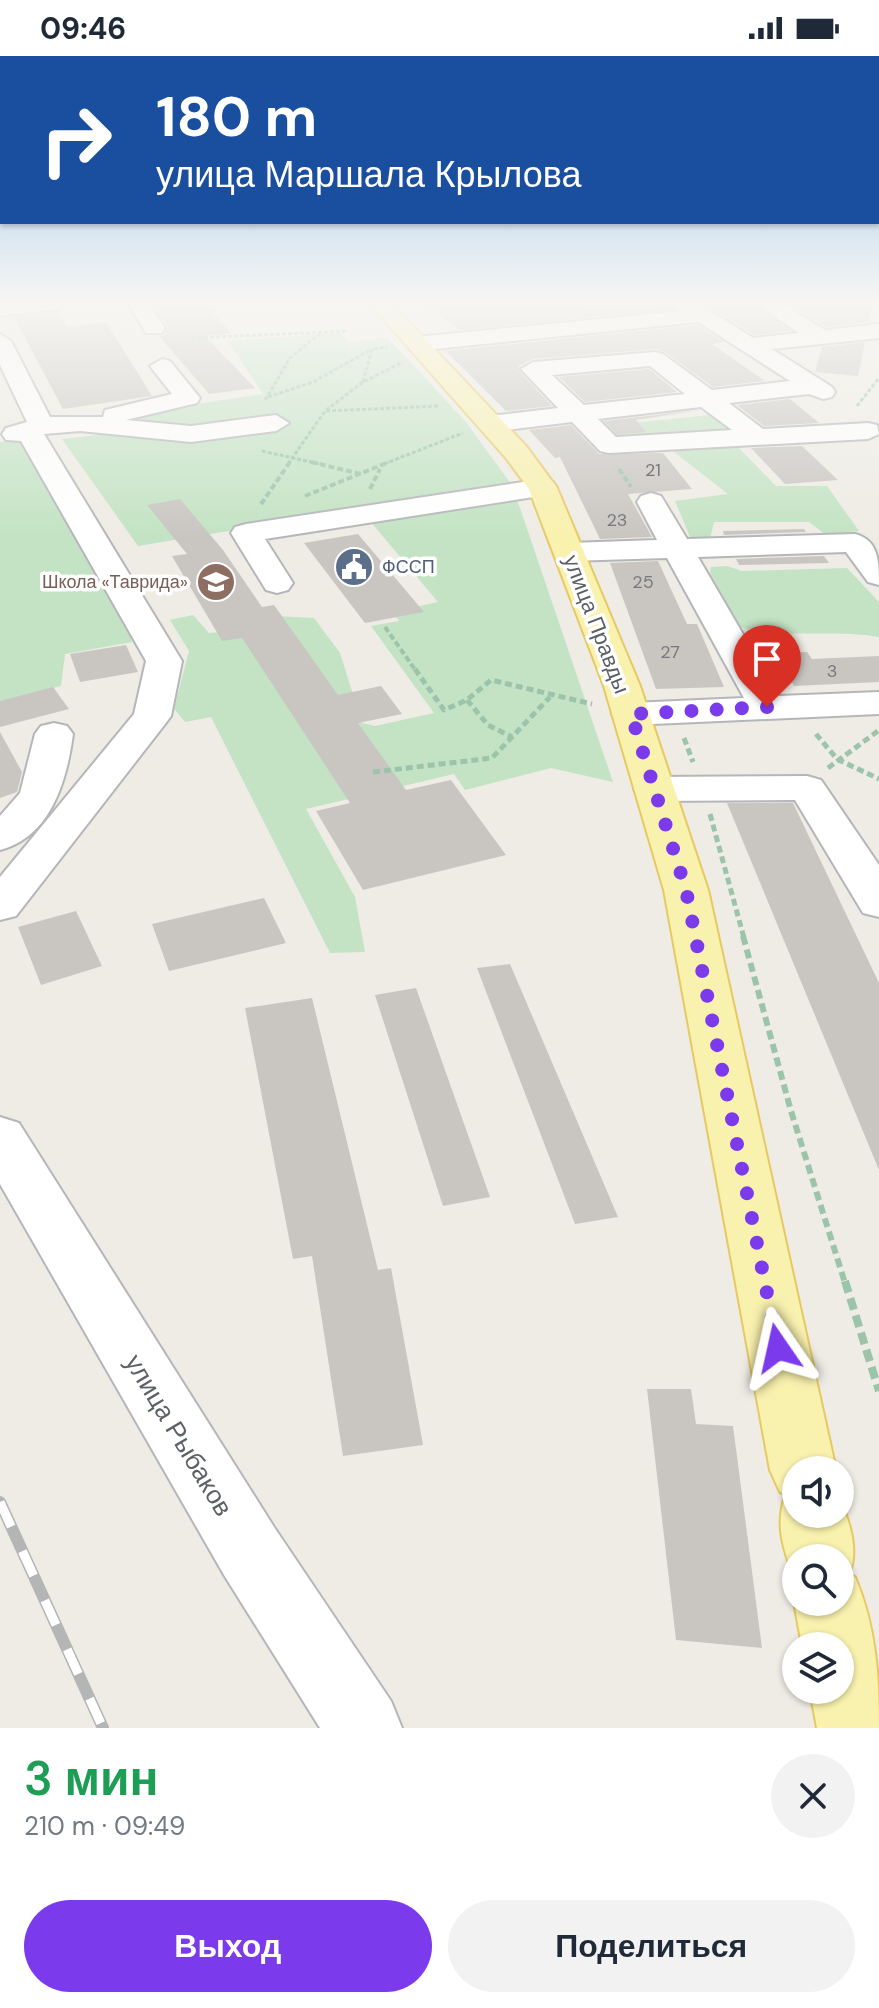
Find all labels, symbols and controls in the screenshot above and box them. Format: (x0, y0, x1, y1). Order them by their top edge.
text: 09:46 (40, 9, 126, 48)
text: 180 m (156, 80, 317, 153)
icon: right (24, 88, 128, 192)
text: улица Маршала Крылова (156, 151, 582, 198)
house number: 21 (645, 458, 661, 482)
house number: 23 (606, 508, 628, 532)
public building icon: ФССП (333, 546, 375, 588)
street label: улица Правды (557, 550, 636, 698)
place label: ФССП (382, 555, 435, 579)
school or university icon: Школа «Таврида» (195, 561, 237, 603)
place label: Школа «Таврида» (42, 570, 188, 594)
house number: 25 (632, 570, 654, 594)
pin (733, 625, 801, 707)
icon: arrive (745, 637, 789, 681)
house number: 27 (660, 640, 680, 664)
house number: 3 (827, 659, 837, 683)
position arrow (736, 1306, 820, 1390)
street label: улица Рыбаков (117, 1348, 241, 1522)
map controls (782, 1456, 854, 1704)
button: sound (782, 1456, 854, 1528)
button: search (782, 1544, 854, 1616)
button: layers (782, 1632, 854, 1704)
text: 3 мин (24, 1747, 158, 1810)
button: close (771, 1754, 855, 1838)
text: 210 m · 09:49 (24, 1809, 185, 1843)
button: Выход (24, 1900, 432, 1992)
button: Поделиться (448, 1900, 855, 1992)

